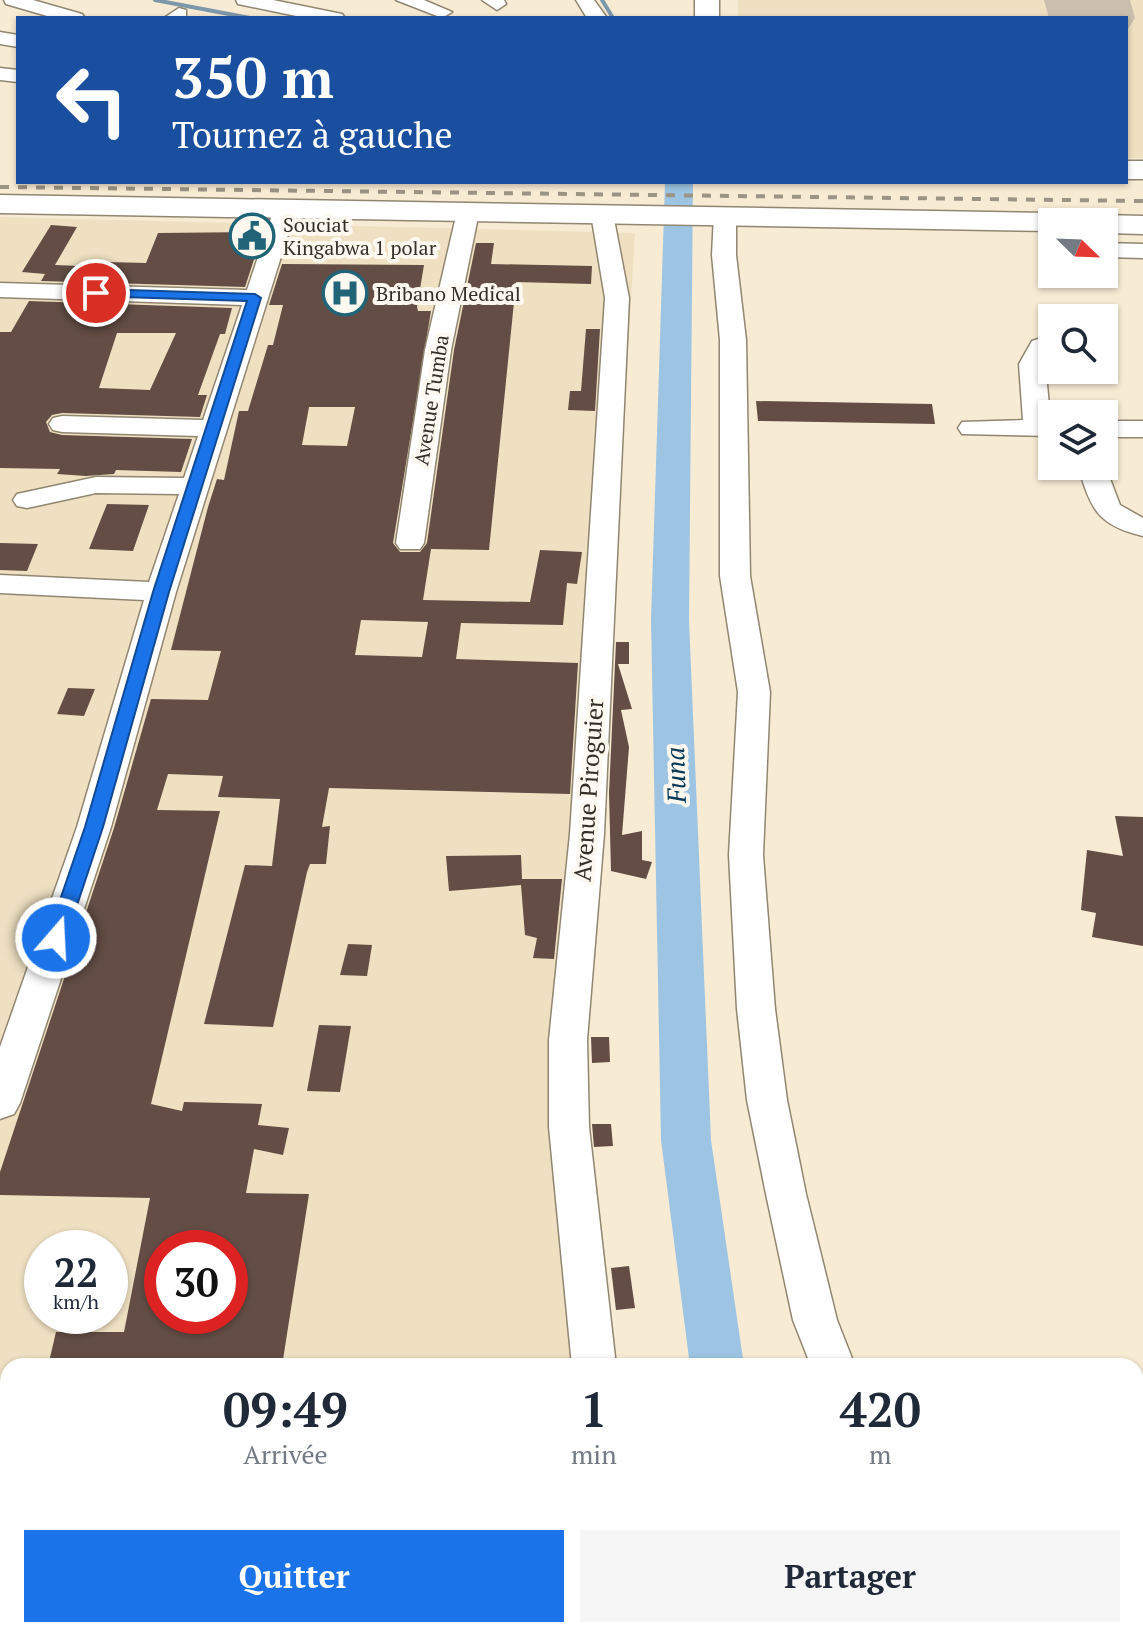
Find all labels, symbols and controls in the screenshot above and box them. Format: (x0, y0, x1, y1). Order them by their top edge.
text: 350 m (172, 40, 334, 114)
icon: left (40, 48, 144, 152)
text: Tournez à gauche (172, 111, 453, 158)
north arrow (1038, 208, 1118, 288)
map controls (1038, 208, 1118, 480)
place label: Souciat Kingabwa 1 polar (283, 211, 437, 261)
public building icon: Souciat Kingabwa 1 polar (228, 212, 276, 260)
pin (62, 259, 130, 327)
hospital icon: Bribano Medical (321, 269, 369, 317)
icon: arrive (74, 271, 118, 315)
place label: Bribano Medical (376, 280, 521, 307)
button: search (1038, 304, 1118, 384)
street label: Avenue Tumba (407, 333, 455, 467)
button: layers (1038, 400, 1118, 480)
street label: Avenue Piroguier (566, 697, 610, 883)
water label: Funa (657, 746, 693, 805)
position arrow (14, 896, 98, 980)
speed limit sign: 30 (144, 1230, 248, 1334)
text: 22 (53, 1245, 99, 1298)
text: km/h (53, 1288, 99, 1315)
text: 09:49 (223, 1377, 348, 1441)
text: 1 (580, 1377, 607, 1441)
text: 420 (840, 1377, 921, 1441)
text: Arrivée (243, 1437, 328, 1471)
text: min (571, 1437, 617, 1471)
text: m (869, 1437, 892, 1471)
button: Quitter (24, 1530, 564, 1622)
button: Partager (580, 1530, 1120, 1622)

